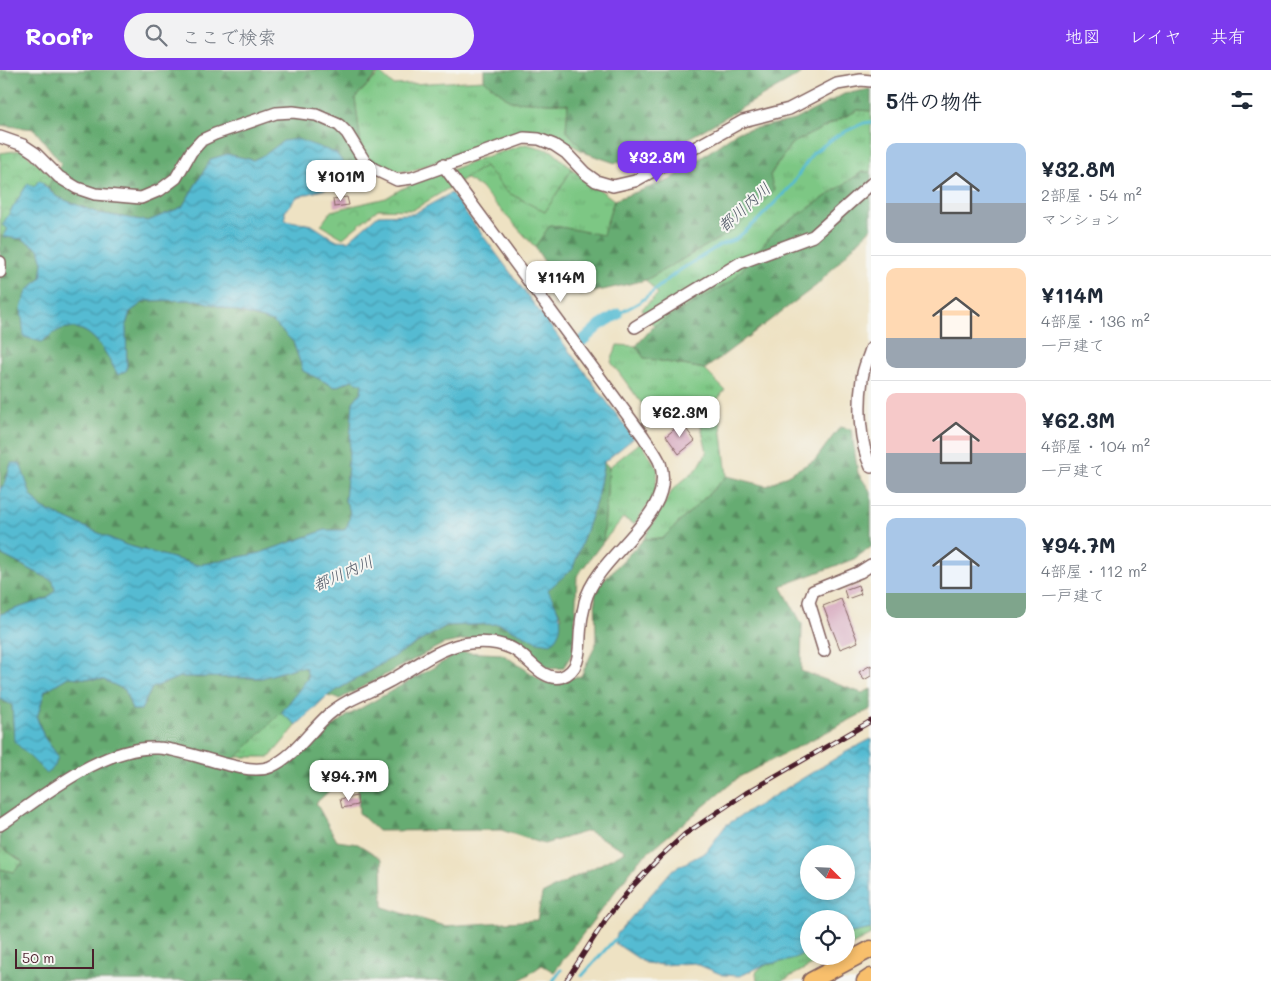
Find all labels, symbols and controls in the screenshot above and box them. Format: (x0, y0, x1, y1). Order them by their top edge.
search box (124, 13, 474, 58)
text: Roofr (25, 20, 94, 51)
icon: search (142, 21, 170, 49)
text: ここで検索 (182, 24, 277, 49)
text: 地図 (1065, 24, 1101, 48)
text: レイヤ (1129, 24, 1182, 48)
text: 共有 (1210, 24, 1246, 48)
icon: filters (1228, 86, 1256, 114)
text: 5件の物件 (886, 87, 982, 114)
pin: ¥32.8M (616, 140, 698, 183)
text: ¥32.8M (629, 146, 685, 167)
text: ¥32.8M (1041, 155, 1116, 182)
pin: ¥101M (306, 160, 376, 202)
icon: home (926, 163, 986, 223)
text: ¥101M (317, 165, 365, 186)
water label: 都川内川 (713, 177, 774, 236)
text: 2部屋 · 54 m² (1041, 184, 1142, 205)
text: マンション (1041, 208, 1120, 229)
pin: ¥114M (526, 260, 596, 303)
text: ¥114M (537, 266, 585, 287)
text: ¥114M (1041, 281, 1104, 308)
icon: home (926, 288, 986, 348)
text: 4部屋 · 136 m² (1041, 310, 1150, 331)
text: 一戸建て (1041, 334, 1105, 355)
pin: ¥62.3M (639, 396, 721, 438)
text: ¥62.3M (652, 401, 708, 422)
text: ¥62.3M (1041, 406, 1115, 433)
icon: home (926, 413, 986, 473)
text: 4部屋 · 104 m² (1041, 435, 1150, 456)
text: 一戸建て (1041, 459, 1105, 480)
text: ¥94.7M (1041, 531, 1116, 558)
icon: home (926, 538, 986, 598)
water label: 都川内川 (309, 550, 376, 595)
text: 4部屋 · 112 m² (1041, 560, 1147, 581)
text: 一戸建て (1041, 584, 1105, 605)
pin: ¥94.7M (308, 760, 390, 802)
text: ¥94.7M (320, 765, 378, 786)
north arrow (800, 845, 855, 900)
map controls (800, 845, 855, 965)
button: locate (800, 910, 855, 965)
scale bar (15, 946, 94, 969)
text: 50 m (22, 948, 54, 967)

